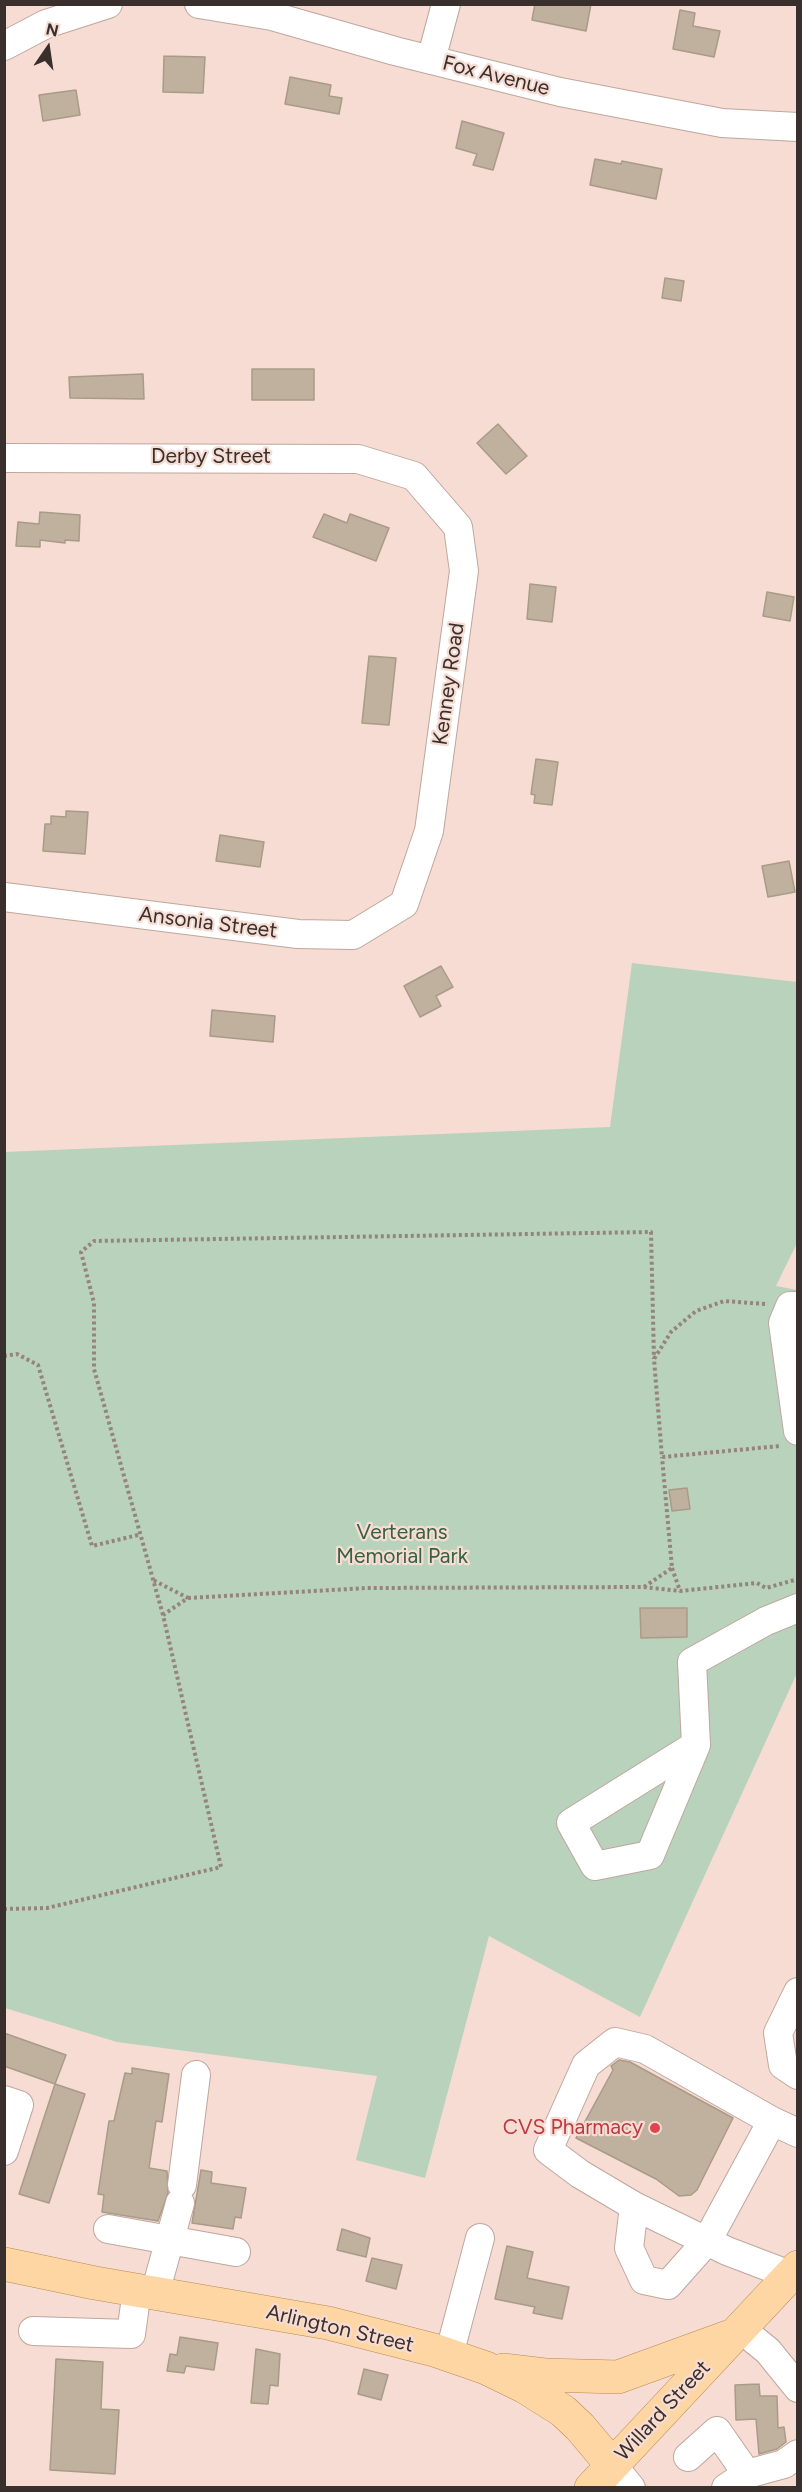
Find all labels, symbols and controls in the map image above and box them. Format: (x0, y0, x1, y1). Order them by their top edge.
north arrow (18, 18, 78, 78)
text: N (44, 19, 60, 41)
street label: Fox Avenue (440, 51, 552, 101)
street label: Derby Street (151, 444, 271, 470)
street label: Kenney Road (428, 621, 470, 747)
street label: Ansonia Street (137, 902, 279, 944)
park label: Verterans Memorial Park (336, 1520, 468, 1570)
place label: CVS Pharmacy (503, 2115, 643, 2141)
marker: CVS Pharmacy (648, 2121, 662, 2135)
street label: Arlington Street (264, 2300, 416, 2358)
street label: Willard Street (610, 2355, 716, 2467)

